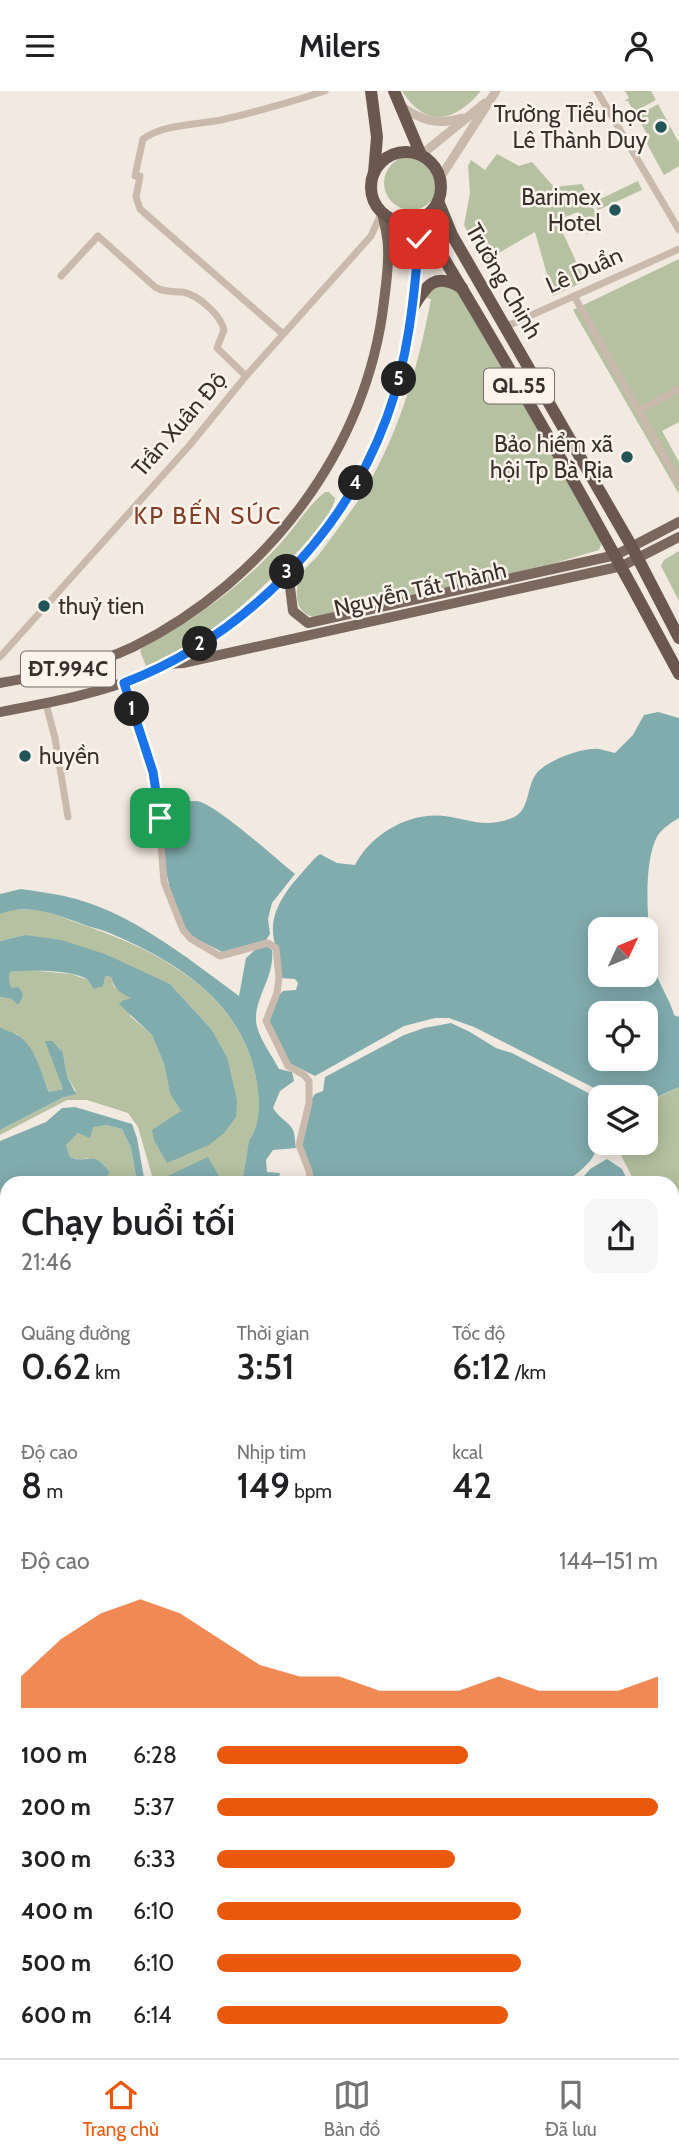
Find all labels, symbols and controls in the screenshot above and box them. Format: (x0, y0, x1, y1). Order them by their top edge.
text: Milers (299, 26, 380, 65)
icon: menu (21, 27, 59, 65)
icon: person (620, 27, 658, 65)
place label: Trường Tiểu học Lê Thành Duy (494, 100, 647, 154)
marker: Trường Tiểu học Lê Thành Duy (653, 119, 669, 135)
place label: Barimex Hotel (521, 183, 602, 237)
marker: Barimex Hotel (607, 202, 623, 218)
pin (389, 209, 449, 269)
street label: Trường Chinh (460, 218, 548, 344)
icon: check (400, 220, 438, 258)
street label: Lê Duẩn (541, 241, 627, 299)
pin: 5 (382, 361, 416, 397)
street label: Trần Xuân Độ (126, 366, 232, 482)
text: 5 (393, 367, 404, 390)
road number: QL.55 (484, 369, 554, 403)
place label: Bảo hiểm xã hội Tp Bà Rịa (490, 430, 613, 484)
marker: Bảo hiểm xã hội Tp Bà Rịa (619, 449, 635, 465)
pin: 4 (338, 465, 374, 501)
text: 4 (350, 471, 361, 494)
district label: KP BẾN SÚC (134, 499, 282, 530)
pin: 3 (270, 554, 304, 589)
street label: Nguyễn Tất Thành (331, 556, 509, 622)
text: 3 (281, 560, 292, 583)
place label: thuỷ tien (58, 592, 144, 620)
marker: thuỷ tien (36, 598, 52, 614)
pin: 2 (182, 627, 218, 661)
text: 2 (194, 632, 205, 655)
road number: ĐT.994C (21, 651, 115, 687)
pin: 1 (114, 691, 150, 727)
text: 1 (128, 697, 135, 720)
place label: huyền (39, 742, 100, 770)
marker: huyền (17, 748, 33, 764)
pin (130, 788, 190, 848)
icon: arrive (141, 799, 179, 837)
north arrow (588, 917, 658, 987)
map controls (588, 917, 658, 1155)
button: locate (588, 1001, 658, 1071)
button: layers (588, 1085, 658, 1155)
text: Chạy buổi tối (21, 1198, 235, 1245)
button: share (584, 1199, 658, 1273)
text: 21:46 (21, 1248, 72, 1276)
text: Quãng đường (21, 1322, 130, 1345)
text: Thời gian (237, 1322, 309, 1345)
text: Tốc độ (452, 1322, 505, 1345)
text: 0.62 (21, 1345, 91, 1388)
text: 3:51 (237, 1345, 294, 1388)
text: 6:12 (452, 1345, 510, 1388)
text: km (91, 1361, 120, 1384)
text: /km (510, 1361, 546, 1384)
text: Độ cao (21, 1441, 78, 1464)
text: Nhịp tim (237, 1441, 306, 1464)
text: kcal (452, 1441, 483, 1464)
text: 8 (21, 1464, 42, 1507)
text: 149 (237, 1464, 290, 1507)
text: 42 (452, 1464, 492, 1507)
text: m (42, 1480, 63, 1503)
text: bpm (290, 1480, 332, 1503)
text: Độ cao (21, 1547, 90, 1575)
text: 144–151 m (559, 1547, 658, 1575)
text: 100 m (21, 1741, 87, 1769)
text: 6:28 (133, 1741, 177, 1769)
text: 200 m (21, 1793, 91, 1821)
text: 5:37 (133, 1793, 174, 1821)
text: 300 m (21, 1845, 91, 1873)
text: 6:33 (133, 1845, 176, 1873)
text: 400 m (21, 1897, 93, 1925)
text: 6:10 (133, 1897, 174, 1925)
text: 500 m (21, 1949, 91, 1977)
text: 6:10 (133, 1949, 174, 1977)
text: 600 m (21, 2001, 92, 2029)
text: 6:14 (133, 2001, 172, 2029)
tab: Trang chủ (82, 2076, 159, 2141)
tab: Bản đồ (324, 2076, 380, 2141)
tab: Đã lưu (545, 2076, 597, 2141)

